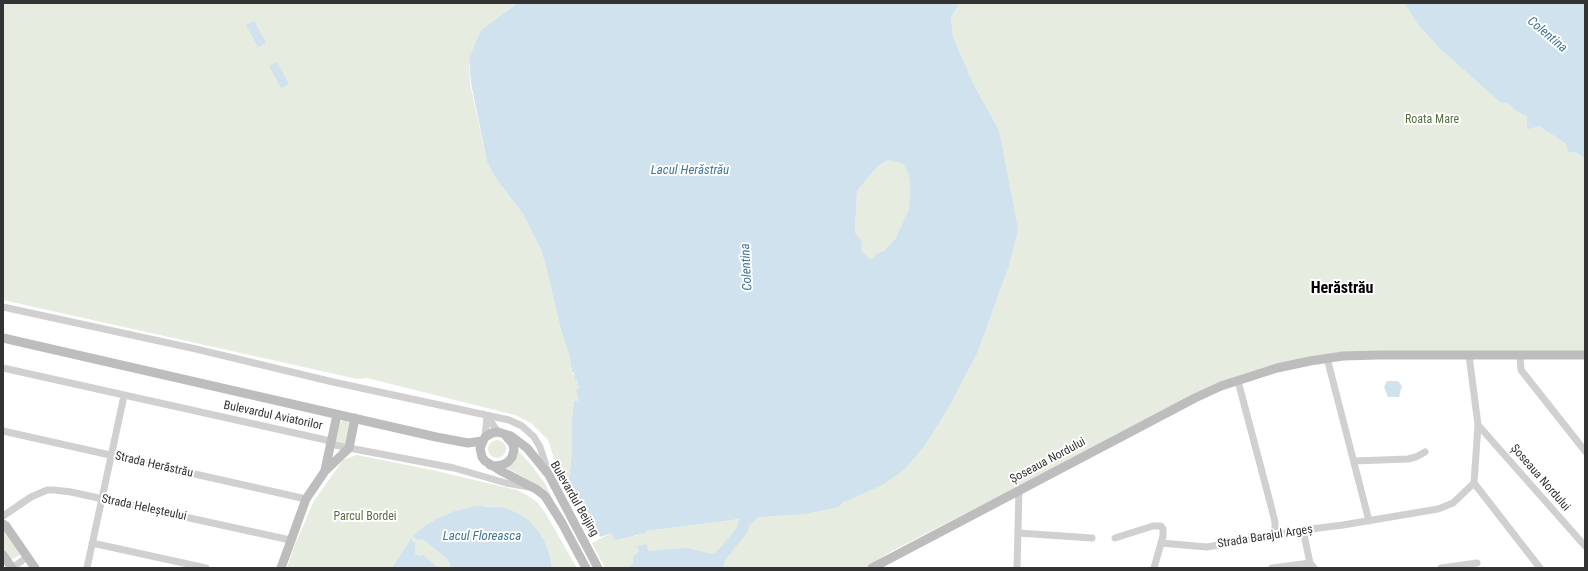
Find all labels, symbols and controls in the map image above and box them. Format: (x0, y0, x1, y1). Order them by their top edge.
water label: Colentina (1524, 14, 1570, 56)
park label: Roata Mare (1405, 113, 1459, 127)
water label: Lacul Herăstrău (651, 163, 729, 179)
water label: Colentina (738, 243, 756, 291)
district label: Herăstrău (1311, 279, 1373, 299)
street label: Bulevardul Aviatorilor (222, 398, 324, 434)
street label: Șoseaua Nordului (1008, 435, 1088, 487)
street label: Șoseaua Nordului (1507, 442, 1573, 514)
street label: Strada Herăstrău (114, 449, 194, 481)
street label: Bulevardul Beijing (547, 459, 601, 539)
street label: Strada Heleșteului (100, 492, 188, 524)
park label: Parcul Bordei (333, 510, 397, 524)
street label: Strada Barajul Argeș (1216, 522, 1314, 552)
water label: Lacul Floreasca (443, 529, 521, 545)

